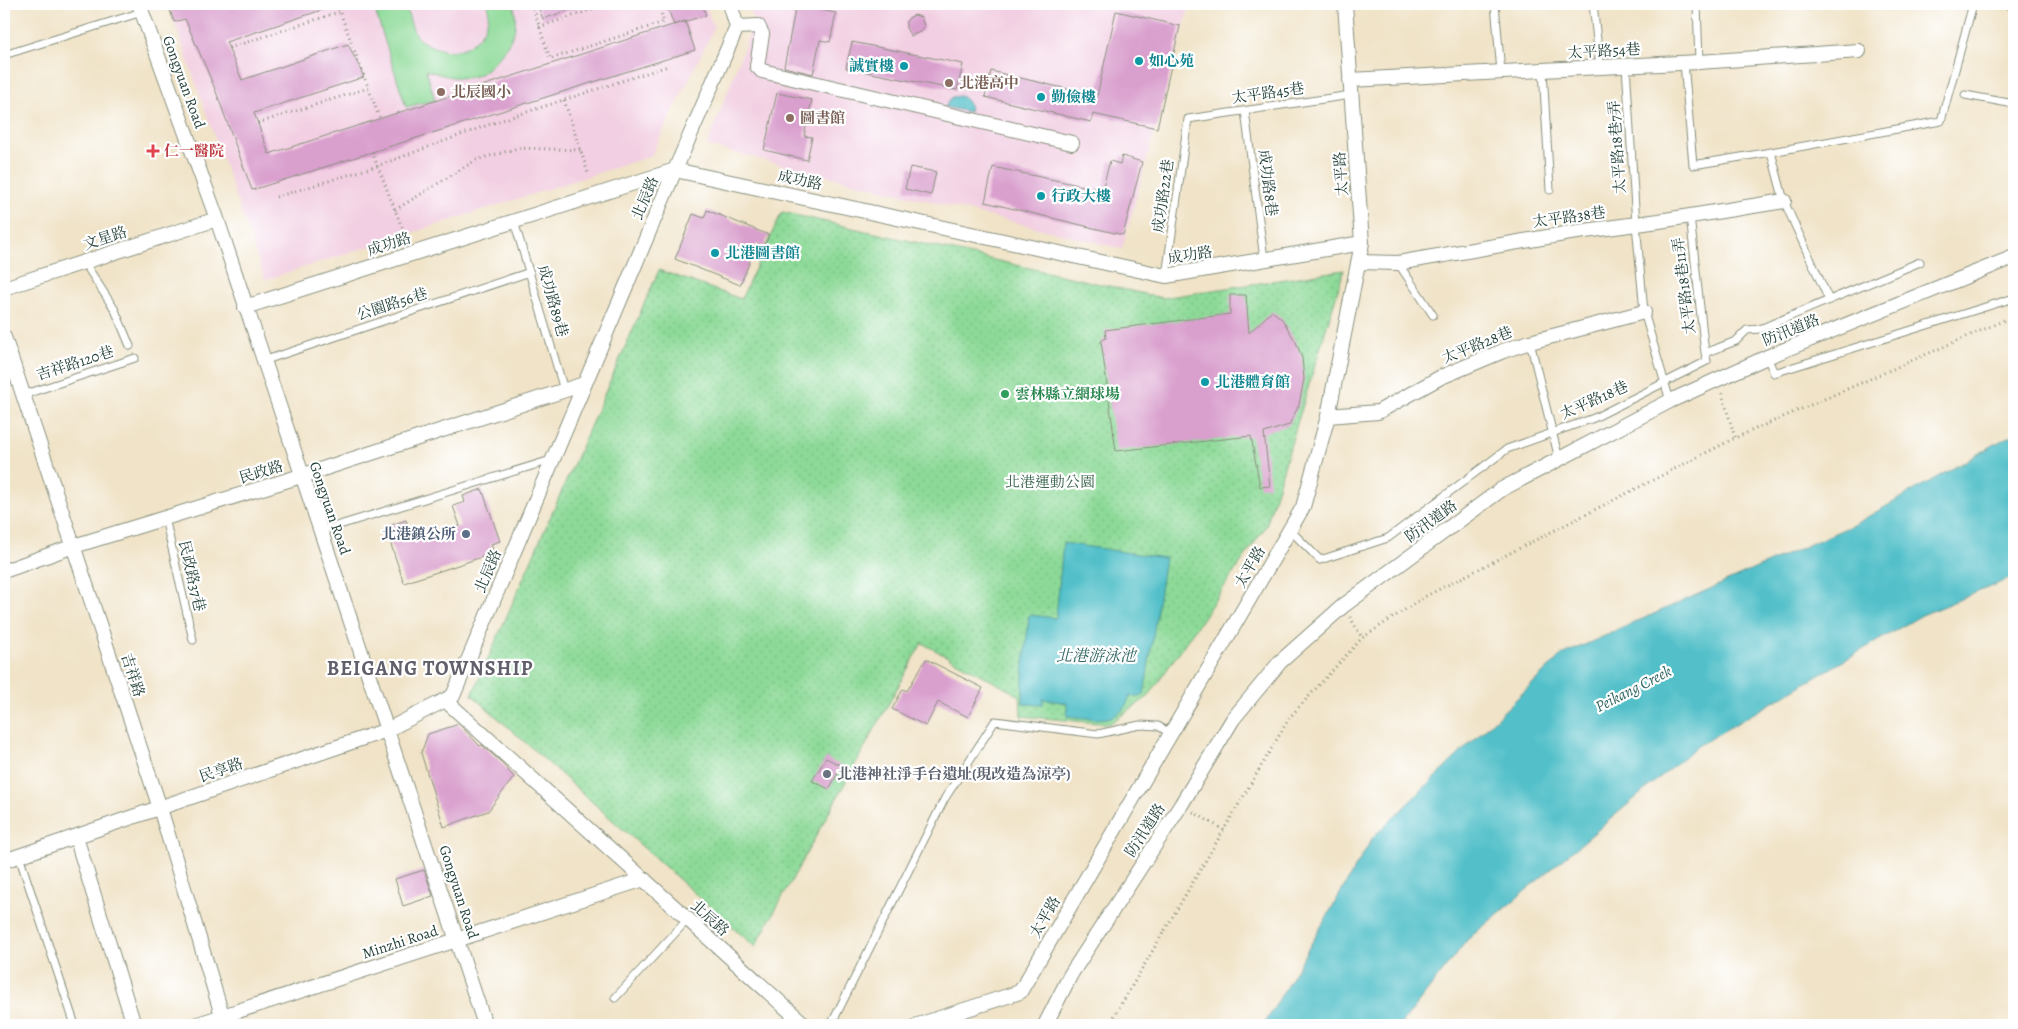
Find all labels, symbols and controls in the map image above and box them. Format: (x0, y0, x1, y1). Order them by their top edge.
street label: Gongyuan Road (158, 33, 210, 132)
street label: 太平路54巷 (1567, 39, 1641, 63)
place label: 如心苑 (1149, 51, 1194, 71)
marker: 如心苑 (1133, 55, 1145, 67)
place label: 誠實樓 (849, 56, 894, 76)
marker: 誠實樓 (898, 60, 910, 72)
place label: 北港高中 (959, 73, 1019, 93)
marker: 北港高中 (943, 77, 955, 89)
street label: 太平路45巷 (1230, 78, 1306, 108)
place label: 北辰國小 (451, 82, 511, 102)
marker: 北辰國小 (435, 86, 447, 98)
place label: 勤儉樓 (1051, 87, 1096, 107)
marker: 勤儉樓 (1035, 91, 1047, 103)
street label: 太平路18巷7弄 (1604, 100, 1630, 194)
place label: 圖書館 (800, 108, 845, 128)
marker: 圖書館 (784, 112, 796, 124)
place label: 仁一醫院 (164, 141, 224, 161)
marker: 仁一醫院 (146, 144, 160, 158)
street label: 成功路8巷 (1254, 148, 1282, 218)
street label: 太平路 (1329, 151, 1353, 197)
street label: 成功路22巷 (1148, 158, 1178, 234)
street label: 成功路 (776, 166, 824, 194)
street label: 北辰路 (627, 173, 663, 223)
place label: 行政大樓 (1051, 186, 1111, 206)
marker: 行政大樓 (1035, 190, 1047, 202)
street label: 太平路38巷 (1531, 202, 1607, 232)
street label: 文星路 (81, 222, 129, 254)
street label: 成功路 (365, 228, 413, 260)
street label: 太平路18巷11弄 (1668, 236, 1700, 336)
street label: 成功路 (1166, 242, 1214, 268)
place label: 北港圖書館 (725, 243, 800, 263)
marker: 北港圖書館 (709, 247, 721, 259)
street label: 成功路89巷 (533, 263, 573, 339)
street label: 公園路56巷 (354, 283, 430, 325)
street label: 防汛道路 (1759, 309, 1823, 351)
street label: 太平路28巷 (1439, 322, 1515, 368)
street label: 吉祥路120巷 (34, 341, 116, 385)
place label: 北港體育館 (1215, 372, 1290, 392)
marker: 北港體育館 (1199, 376, 1211, 388)
street label: 太平路18巷 (1557, 376, 1631, 424)
place label: 雲林縣立網球場 (1015, 384, 1120, 404)
marker: 雲林縣立網球場 (999, 388, 1011, 400)
street label: 民政路 (237, 456, 285, 488)
street label: Gongyuan Road (305, 459, 356, 558)
park label: 北港運動公園 (1005, 472, 1095, 492)
street label: 防汛道路 (1401, 495, 1461, 547)
place label: 北港鎮公所 (381, 524, 456, 544)
marker: 北港鎮公所 (460, 528, 472, 540)
street label: 民政路37巷 (174, 538, 210, 614)
street label: 太平路 (1230, 543, 1270, 591)
street label: 北辰路 (470, 546, 506, 596)
water label: 北港游泳池 (1056, 645, 1138, 667)
street label: 吉祥路 (117, 651, 149, 699)
district label: BEIGANG TOWNSHIP (327, 655, 533, 682)
water label: Peikang Creek (1592, 660, 1675, 718)
street label: 民享路 (196, 753, 246, 787)
place label: 北港神社淨手台遺址(現改造為涼亭) (837, 764, 1071, 784)
marker: 北港神社淨手台遺址(現改造為涼亭) (821, 768, 833, 780)
street label: 防汛道路 (1120, 799, 1170, 861)
street label: Gongyuan Road (434, 843, 484, 942)
street label: 太平路 (1025, 893, 1065, 941)
street label: 北辰路 (687, 896, 733, 940)
street label: Minzhi Road (360, 920, 441, 964)

